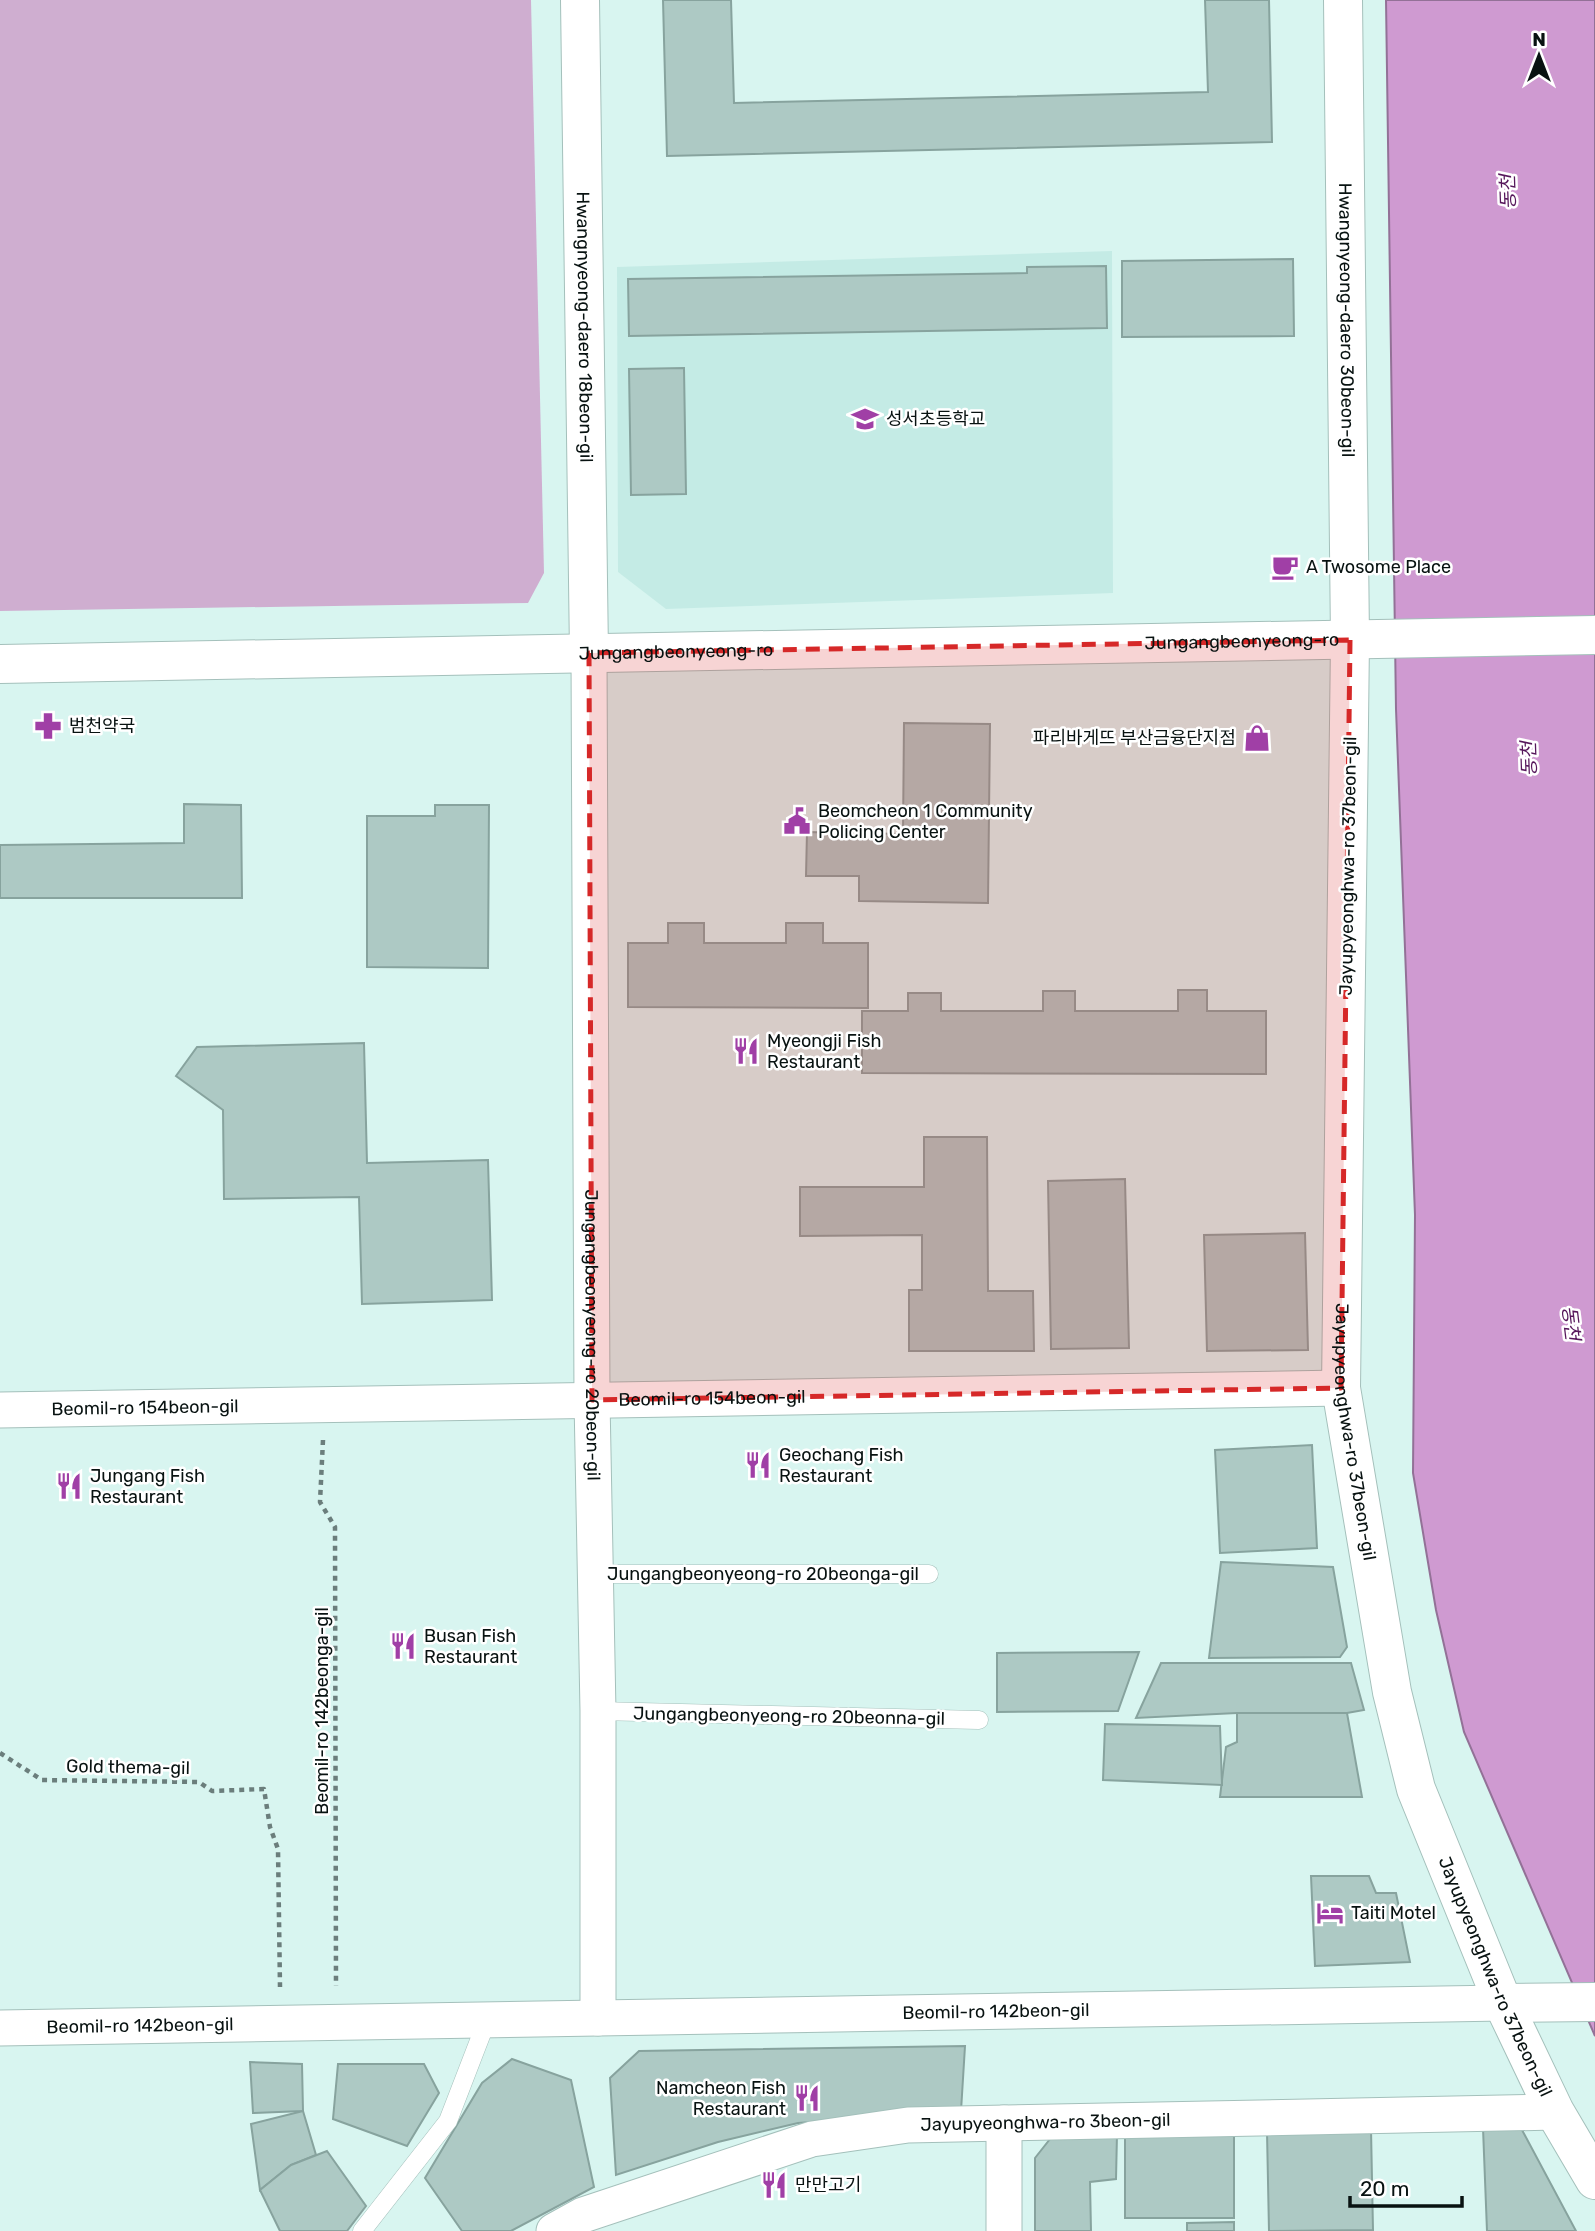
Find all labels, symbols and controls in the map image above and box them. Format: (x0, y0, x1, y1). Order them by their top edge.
north arrow (1504, 21, 1574, 91)
text: N (1532, 28, 1546, 51)
water label: 동천 (1496, 173, 1520, 210)
street label: Hwangnyeong-daero 30beon-gil (1334, 183, 1359, 457)
street label: Hwangnyeong-daero 18beon-gil (572, 191, 597, 463)
school or university icon: 성서초등학교 (850, 404, 880, 434)
place label: 성서초등학교 (886, 408, 985, 430)
cafe icon: A Twosome Place (1270, 552, 1300, 582)
place label: A Twosome Place (1306, 556, 1451, 578)
street label: Jungangbeonyeong-ro (1144, 629, 1339, 654)
street label: Jungangbeonyeong-ro (578, 639, 773, 664)
pharmacy icon: 범천약국 (33, 711, 63, 741)
place label: 범천약국 (69, 715, 135, 737)
shop icon: 파리바게뜨 부산금융단지점 (1242, 723, 1272, 753)
place label: 파리바게뜨 부산금융단지점 (1033, 727, 1236, 749)
street label: Jayupyeonghwa-ro 37beon-gil (1335, 736, 1361, 996)
water label: 동천 (1517, 740, 1541, 777)
place label: Beomcheon 1 Community Policing Center (818, 800, 1033, 843)
public building icon: Beomcheon 1 Community Policing Center (782, 806, 812, 836)
place label: Myeongji Fish Restaurant (767, 1030, 881, 1073)
restaurant icon: Myeongji Fish Restaurant (731, 1036, 761, 1066)
street label: Jungangbeonyeong-ro 20beon-gil (580, 1189, 605, 1481)
street label: Jayupyeonghwa-ro 37beon-gil (1330, 1303, 1381, 1562)
water label: 동천 (1557, 1304, 1585, 1343)
street label: Beomil-ro 154beon-gil (618, 1386, 806, 1411)
street label: Beomil-ro 154beon-gil (51, 1395, 239, 1420)
place label: Geochang Fish Restaurant (779, 1444, 904, 1487)
restaurant icon: Geochang Fish Restaurant (743, 1450, 773, 1480)
place label: Jungang Fish Restaurant (90, 1465, 205, 1508)
restaurant icon: Jungang Fish Restaurant (54, 1471, 84, 1501)
street label: Jungangbeonyeong-ro 20beonga-gil (607, 1563, 919, 1585)
street label: Beomil-ro 142beonga-gil (311, 1607, 333, 1815)
place label: Busan Fish Restaurant (424, 1625, 517, 1668)
restaurant icon: Busan Fish Restaurant (388, 1631, 418, 1661)
street label: Jungangbeonyeong-ro 20beonna-gil (633, 1702, 945, 1730)
street label: Gold thema-gil (66, 1755, 190, 1779)
street label: Jayupyeonghwa-ro 37beon-gil (1434, 1853, 1557, 2100)
hotel icon: Taiti Motel (1315, 1898, 1345, 1928)
place label: Taiti Motel (1351, 1902, 1436, 1924)
street label: Beomil-ro 142beon-gil (902, 1999, 1090, 2024)
street label: Beomil-ro 142beon-gil (46, 2013, 234, 2038)
place label: Namcheon Fish Restaurant (656, 2077, 786, 2120)
restaurant icon: Namcheon Fish Restaurant (792, 2083, 822, 2113)
street label: Jayupyeonghwa-ro 3beon-gil (920, 2109, 1171, 2136)
scale bar (1350, 2164, 1462, 2208)
restaurant icon: 만만고기 (759, 2170, 789, 2200)
place label: 만만고기 (795, 2174, 861, 2196)
text: 20 m (1360, 2176, 1409, 2201)

